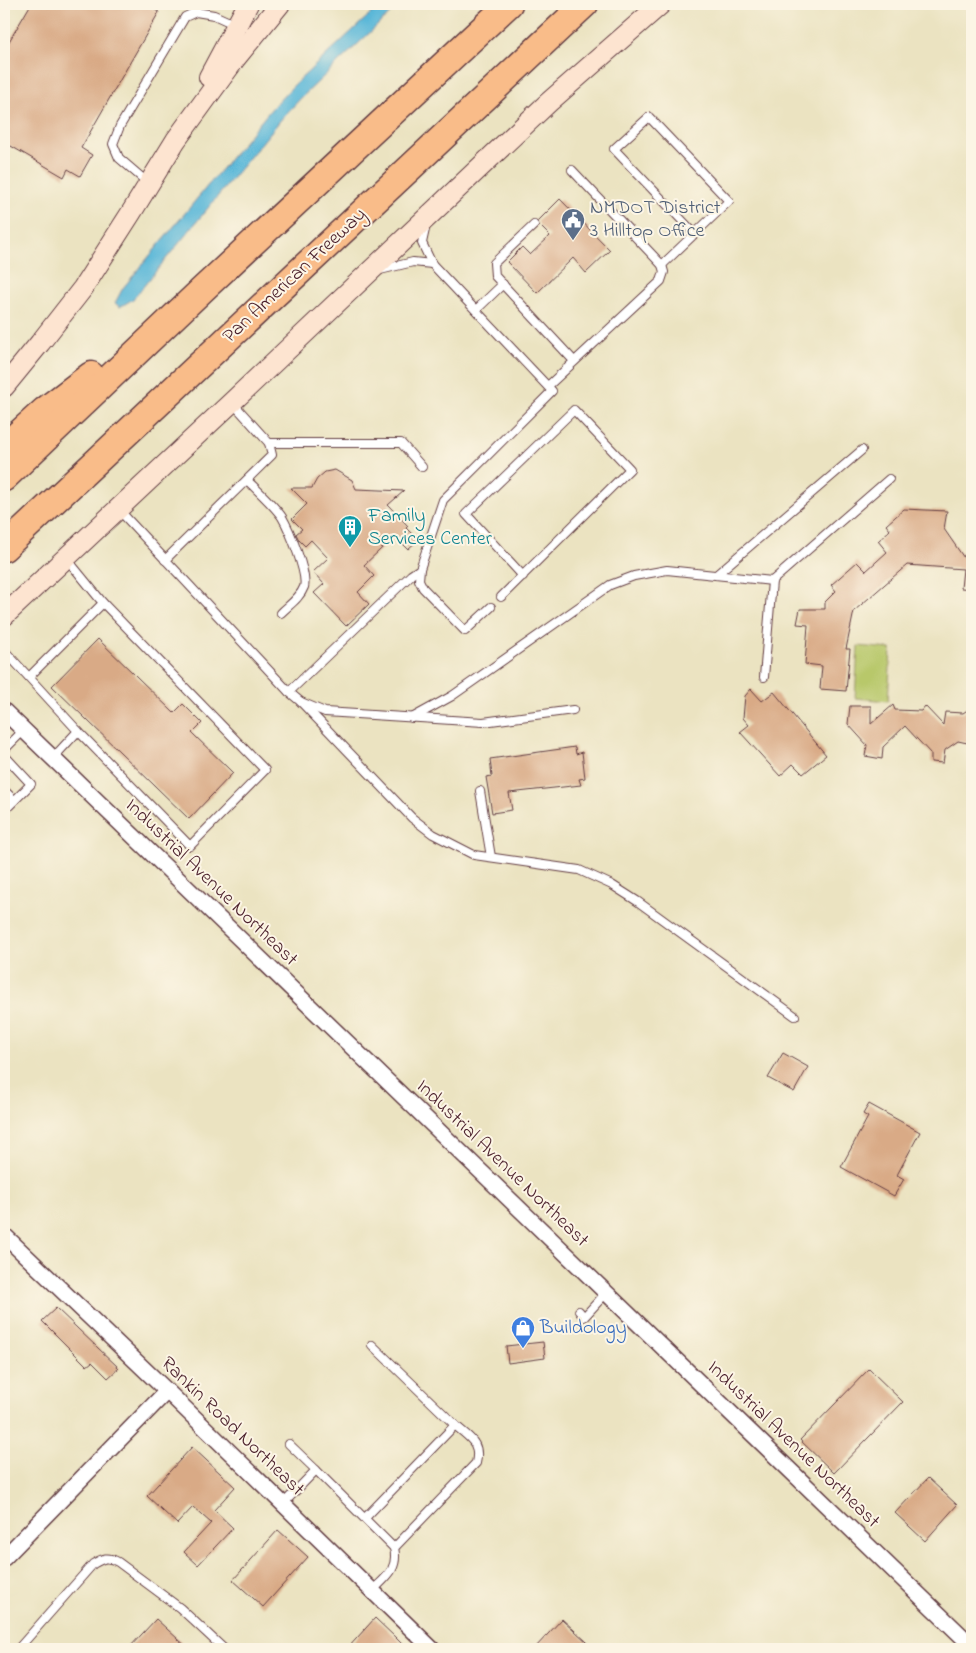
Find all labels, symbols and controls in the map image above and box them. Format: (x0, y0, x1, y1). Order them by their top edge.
place label: NMDOT District 3 Hilltop Office (590, 194, 721, 246)
street label: Pan American Freeway (216, 201, 374, 351)
public building icon: NMDOT District 3 Hilltop Office (560, 207, 586, 241)
place label: Family Services Center (367, 502, 493, 554)
building icon: Family Services Center (337, 514, 363, 548)
street label: Industrial Avenue Northeast (118, 792, 304, 974)
street label: Industrial Avenue Northeast (409, 1073, 595, 1255)
place label: Buildology (539, 1314, 627, 1344)
shop icon: Buildology (510, 1315, 536, 1349)
street label: Rankin Road Northeast (153, 1350, 311, 1504)
street label: Industrial Avenue Northeast (700, 1354, 886, 1536)

